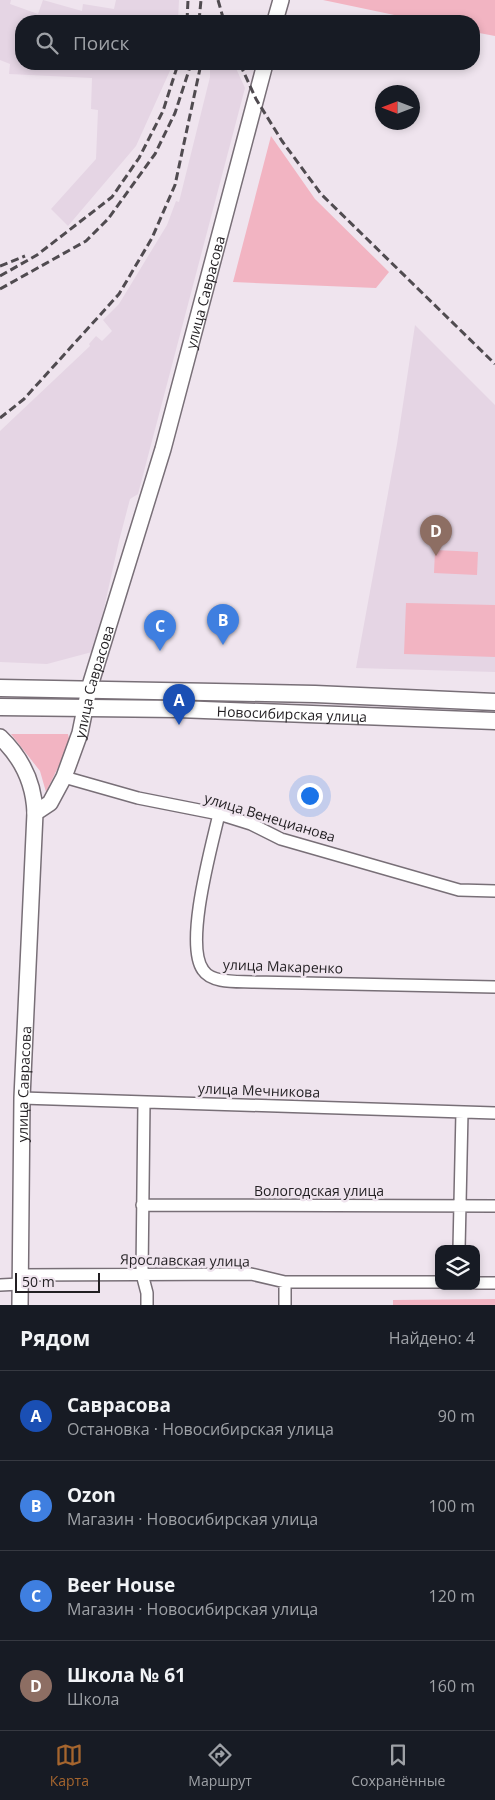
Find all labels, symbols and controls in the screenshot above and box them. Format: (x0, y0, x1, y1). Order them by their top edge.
search box (15, 15, 480, 70)
icon: search (33, 29, 61, 57)
text: Поиск (73, 30, 129, 56)
north arrow (375, 85, 420, 130)
street label: улица Саврасова (181, 234, 229, 351)
pin: D (420, 515, 452, 556)
pin: B (207, 604, 239, 645)
pin: C (144, 610, 176, 651)
street label: улица Саврасова (69, 623, 118, 741)
pin: A (163, 684, 195, 725)
street label: Новосибирская улица (216, 701, 367, 726)
your location (297, 783, 323, 809)
street label: улица Венецианова (202, 788, 338, 846)
street label: улица Макаренко (222, 954, 344, 978)
street label: улица Саврасова (12, 1026, 35, 1142)
street label: улица Мечникова (198, 1078, 320, 1102)
street label: Вологодская улица (254, 1181, 384, 1200)
map controls (435, 1245, 480, 1290)
button: layers (435, 1245, 480, 1290)
street label: Ярославская улица (120, 1249, 250, 1271)
scale bar (15, 1270, 100, 1293)
text: 50 m (22, 1272, 55, 1291)
text: Рядом (20, 1324, 90, 1352)
text: Найдено: 4 (389, 1327, 475, 1349)
text: Саврасова (67, 1392, 171, 1418)
text: A (30, 1405, 42, 1427)
text: 90 m (438, 1405, 475, 1427)
text: Остановка · Новосибирская улица (67, 1418, 334, 1440)
text: Ozon (67, 1482, 116, 1508)
text: B (31, 1495, 41, 1517)
text: 100 m (429, 1495, 475, 1517)
text: Магазин · Новосибирская улица (67, 1508, 318, 1530)
text: Beer House (67, 1572, 175, 1598)
text: C (31, 1585, 41, 1607)
text: 120 m (429, 1585, 475, 1607)
text: Магазин · Новосибирская улица (67, 1598, 318, 1620)
text: Школа № 61 (67, 1662, 186, 1688)
text: D (30, 1675, 42, 1697)
text: 160 m (429, 1675, 475, 1697)
text: Школа (67, 1688, 119, 1710)
tab: Карта (50, 1741, 89, 1790)
tab: Маршрут (188, 1741, 252, 1790)
tab: Сохранённые (351, 1741, 445, 1790)

